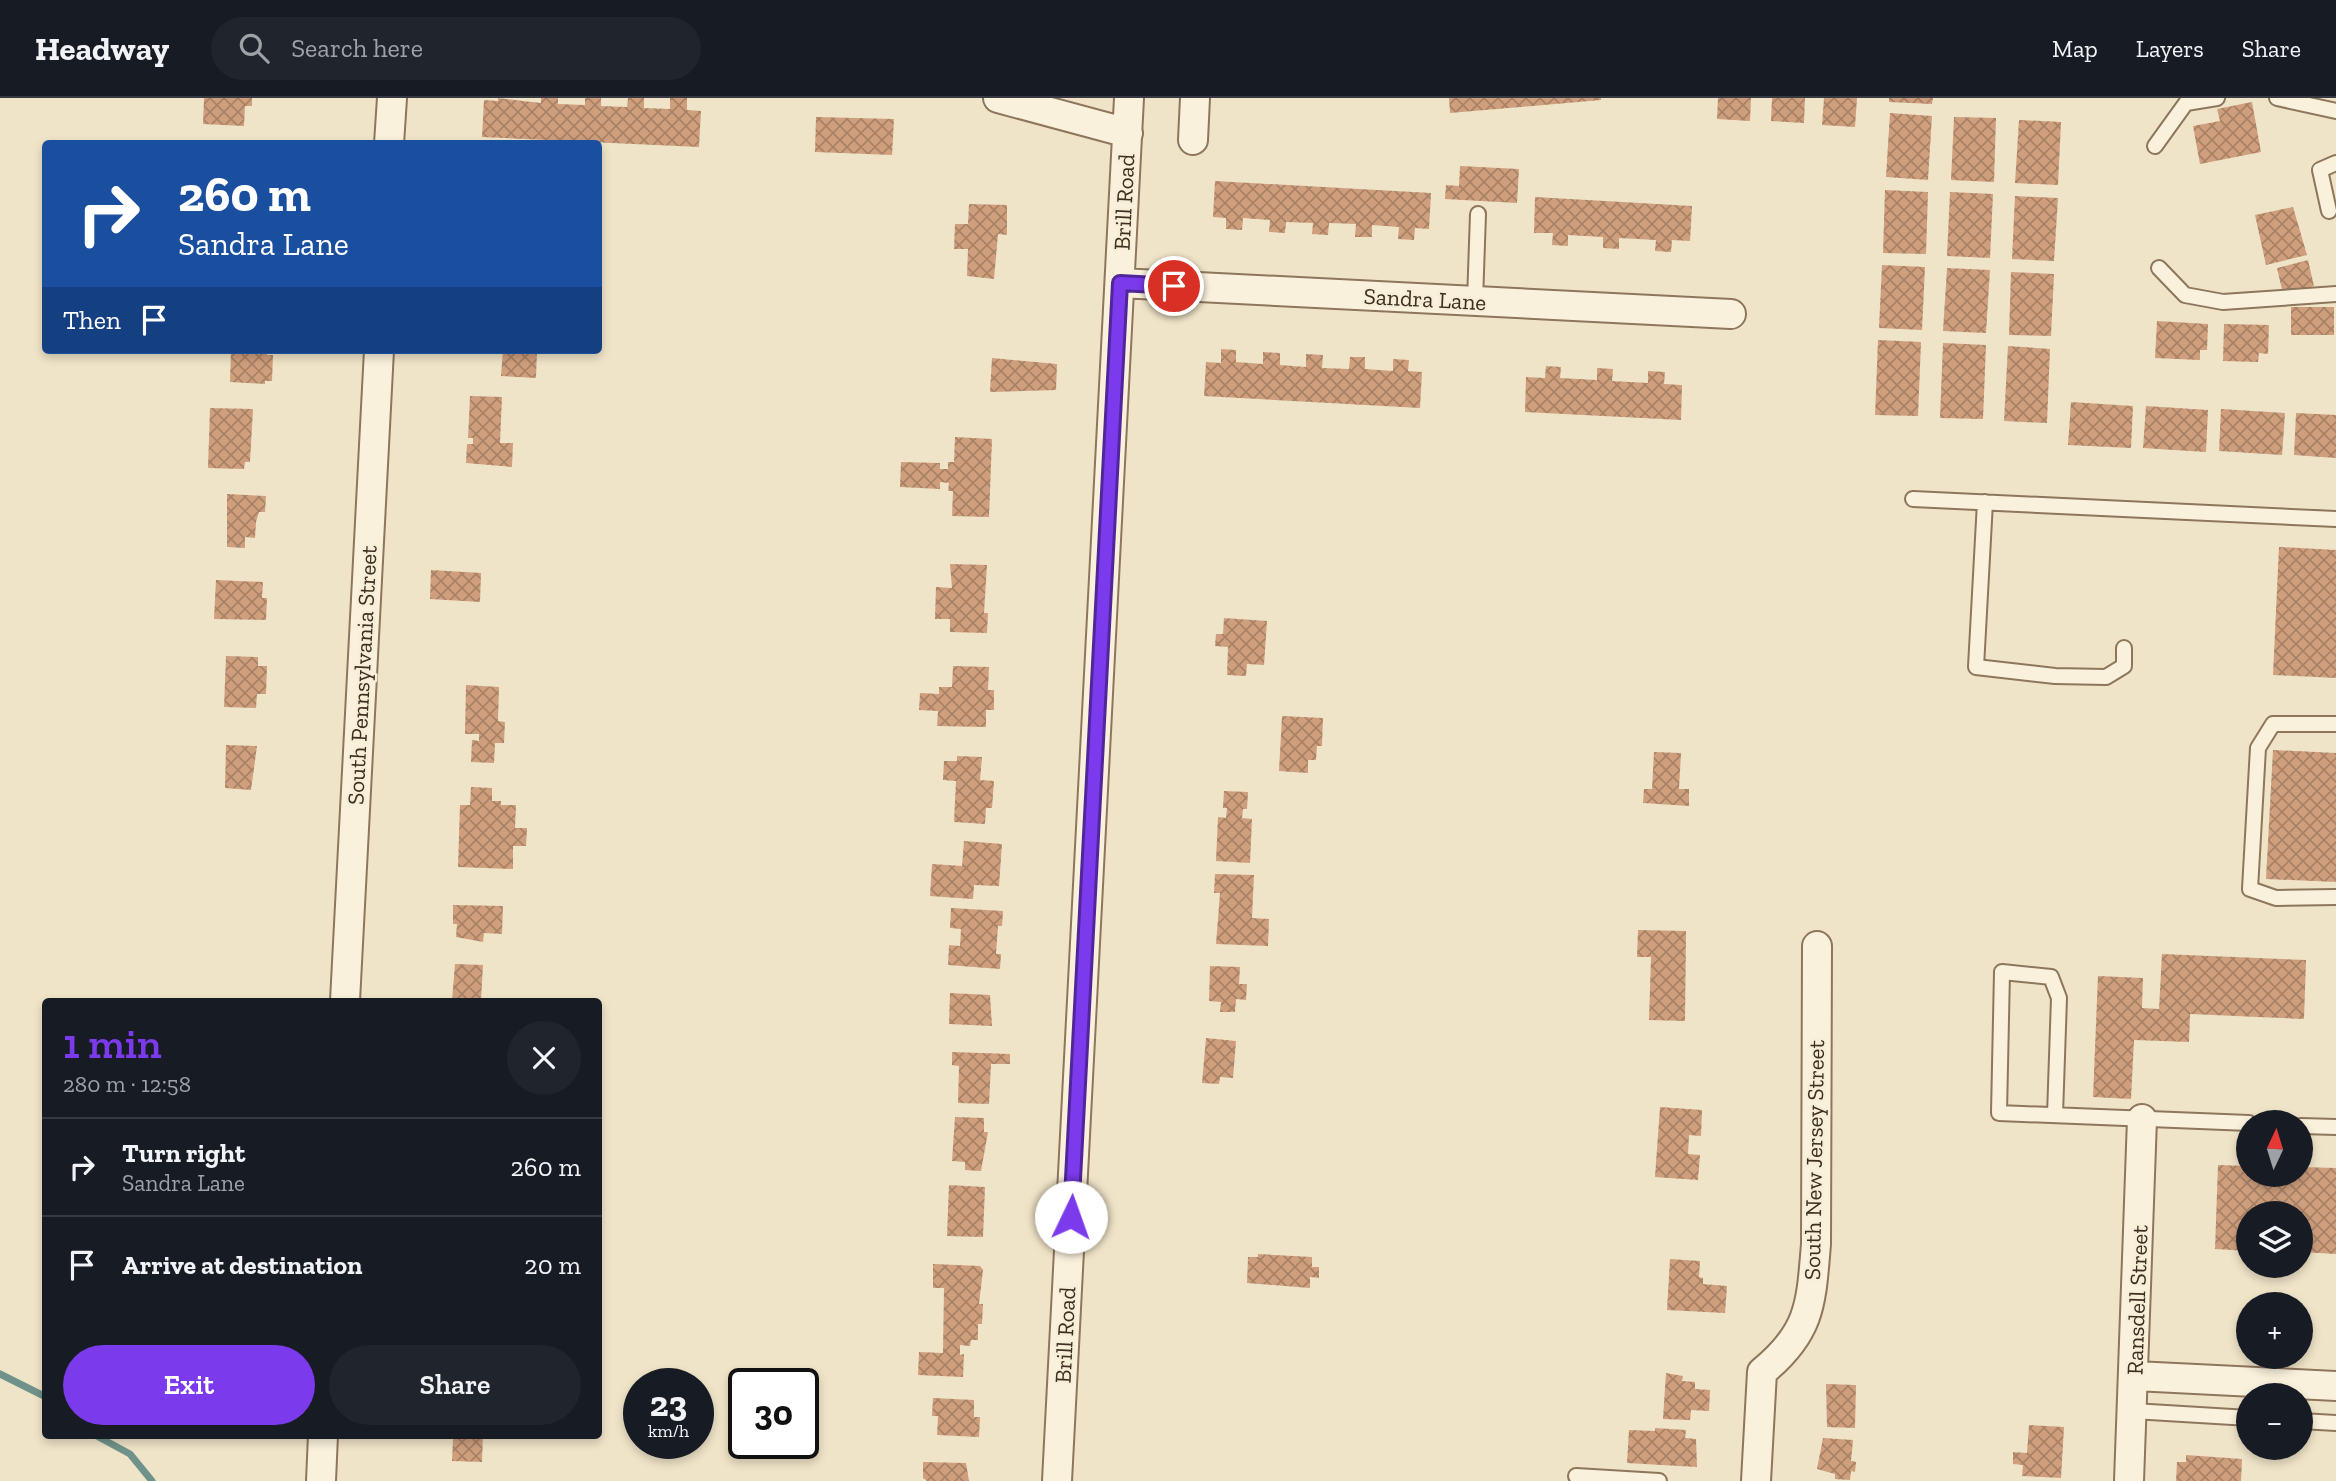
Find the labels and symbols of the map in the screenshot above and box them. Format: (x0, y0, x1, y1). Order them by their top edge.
street label: Brill Road (1107, 153, 1141, 251)
pin (1144, 256, 1204, 316)
street label: Sandra Lane (1363, 282, 1487, 316)
street label: South Pennsylvania Street (341, 544, 383, 806)
street label: South New Jersey Street (1798, 1039, 1830, 1280)
north arrow (2236, 1110, 2314, 1186)
position arrow (1034, 1180, 1108, 1254)
street label: Ransdell Street (2120, 1224, 2154, 1375)
street label: Brill Road (1048, 1286, 1082, 1384)
speed limit sign: 30 (728, 1368, 819, 1459)

